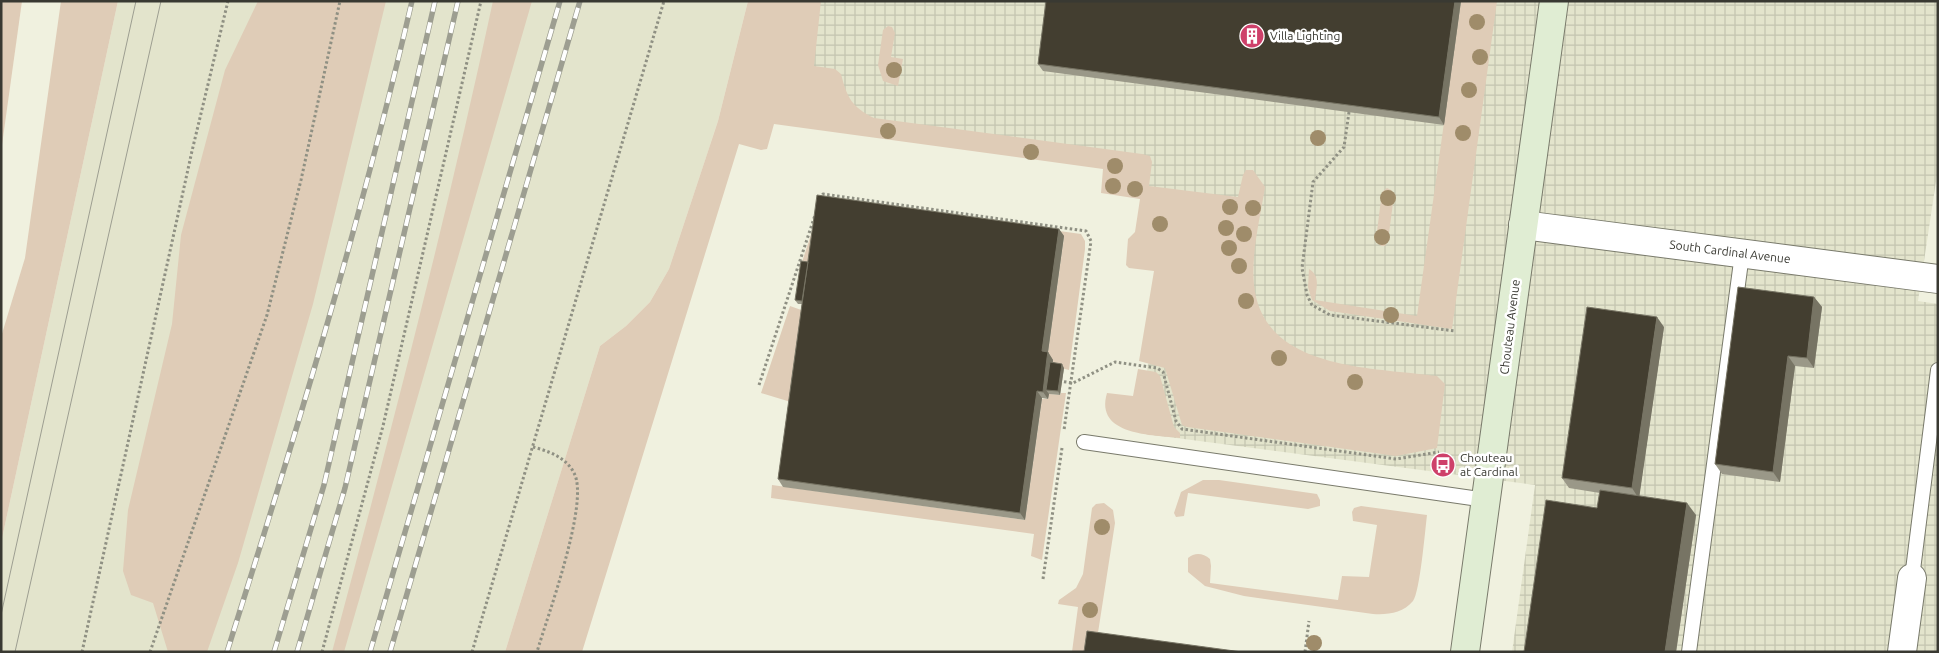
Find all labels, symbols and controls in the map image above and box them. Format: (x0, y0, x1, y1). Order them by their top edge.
building icon: Villa Lighting (1239, 23, 1265, 49)
place label: Villa Lighting (1270, 29, 1340, 42)
street label: South Cardinal Avenue (1669, 238, 1791, 265)
street label: Chouteau Avenue (1497, 279, 1522, 375)
place label: Chouteau at Cardinal (1460, 451, 1518, 478)
bus stop icon: Chouteau at Cardinal (1430, 452, 1456, 478)

